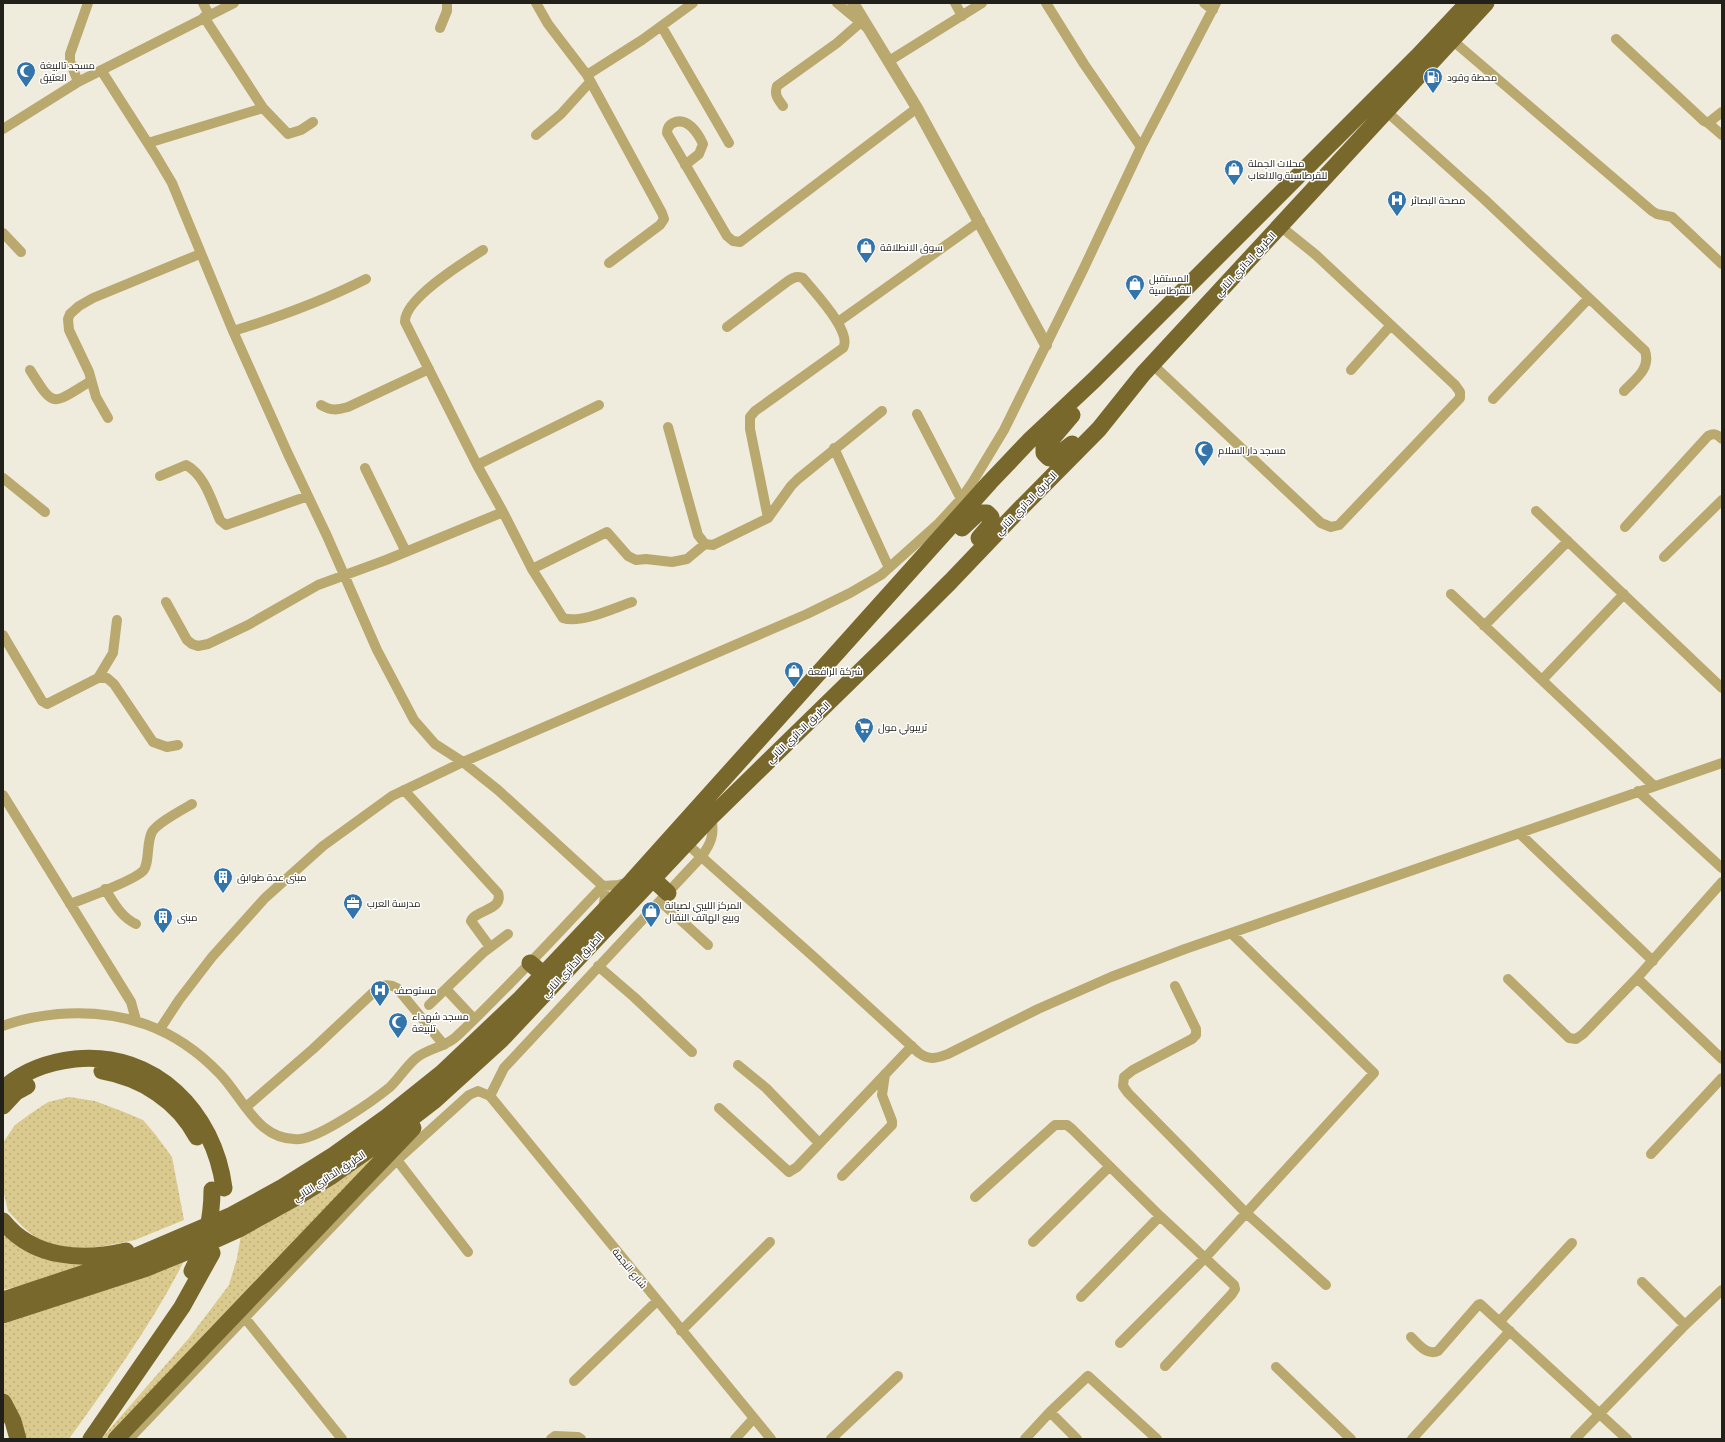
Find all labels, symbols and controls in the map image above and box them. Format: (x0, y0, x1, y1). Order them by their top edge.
place label: مسجد تالبيغة العتيق (40, 56, 95, 87)
mosque icon: مسجد تالبيغة العتيق (15, 60, 37, 88)
fuel station icon: محطة وقود (1422, 66, 1444, 94)
place label: محطة وقود (1447, 68, 1497, 87)
place label: محلات الجملة للقرطاسية والالعاب (1248, 154, 1327, 185)
shop icon: محلات الجملة للقرطاسية والالعاب (1223, 158, 1245, 186)
hospital icon: مصحة البصائر (1386, 189, 1408, 217)
place label: مصحة البصائر (1410, 191, 1466, 210)
street label: الطريق الدائري الثاني (1210, 227, 1281, 301)
shop icon: سوق الانطلاقة (855, 236, 877, 264)
place label: سوق الانطلاقة (880, 238, 943, 257)
place label: المستقبل للقرطاسية (1149, 269, 1192, 300)
shop icon: المستقبل للقرطاسية (1124, 273, 1146, 301)
mosque icon: مسجد دار السلام (1193, 439, 1215, 467)
place label: مسجد دار السلام (1218, 441, 1286, 460)
street label: الطريق الدائري الثاني (990, 467, 1062, 540)
shop icon: شركة الرافعة (783, 660, 805, 688)
place label: شركة الرافعة (808, 662, 863, 681)
street label: الطريق الدائري الثاني (762, 696, 835, 768)
supermarket icon: تريبولي مول (853, 716, 875, 744)
place label: تريبولي مول (878, 718, 927, 737)
building icon: مبنى عدة طوابق (212, 866, 234, 894)
place label: مبنى عدة طوابق (237, 868, 307, 887)
office icon: مدرسة العرب (342, 892, 364, 920)
place label: مدرسة العرب (367, 894, 420, 913)
place label: المركز الليبي لصيانة وبيع الهاتف النقال (665, 896, 742, 927)
shop icon: المركز الليبي لصيانة وبيع الهاتف النقال (640, 900, 662, 928)
building icon: مبنى (152, 906, 174, 934)
place label: مبنى (177, 908, 197, 927)
street label: الطريق الدائري الثاني (537, 928, 608, 1002)
hospital icon: مستوصف (369, 979, 391, 1007)
place label: مستوصف (394, 981, 437, 1000)
place label: مسجد شهداء تلبيغة (412, 1007, 469, 1038)
mosque icon: مسجد شهداء تلبيغة (387, 1011, 409, 1039)
street label: الطريق الدائري الثاني (289, 1146, 370, 1207)
street label: شارع النجمة (607, 1243, 652, 1293)

